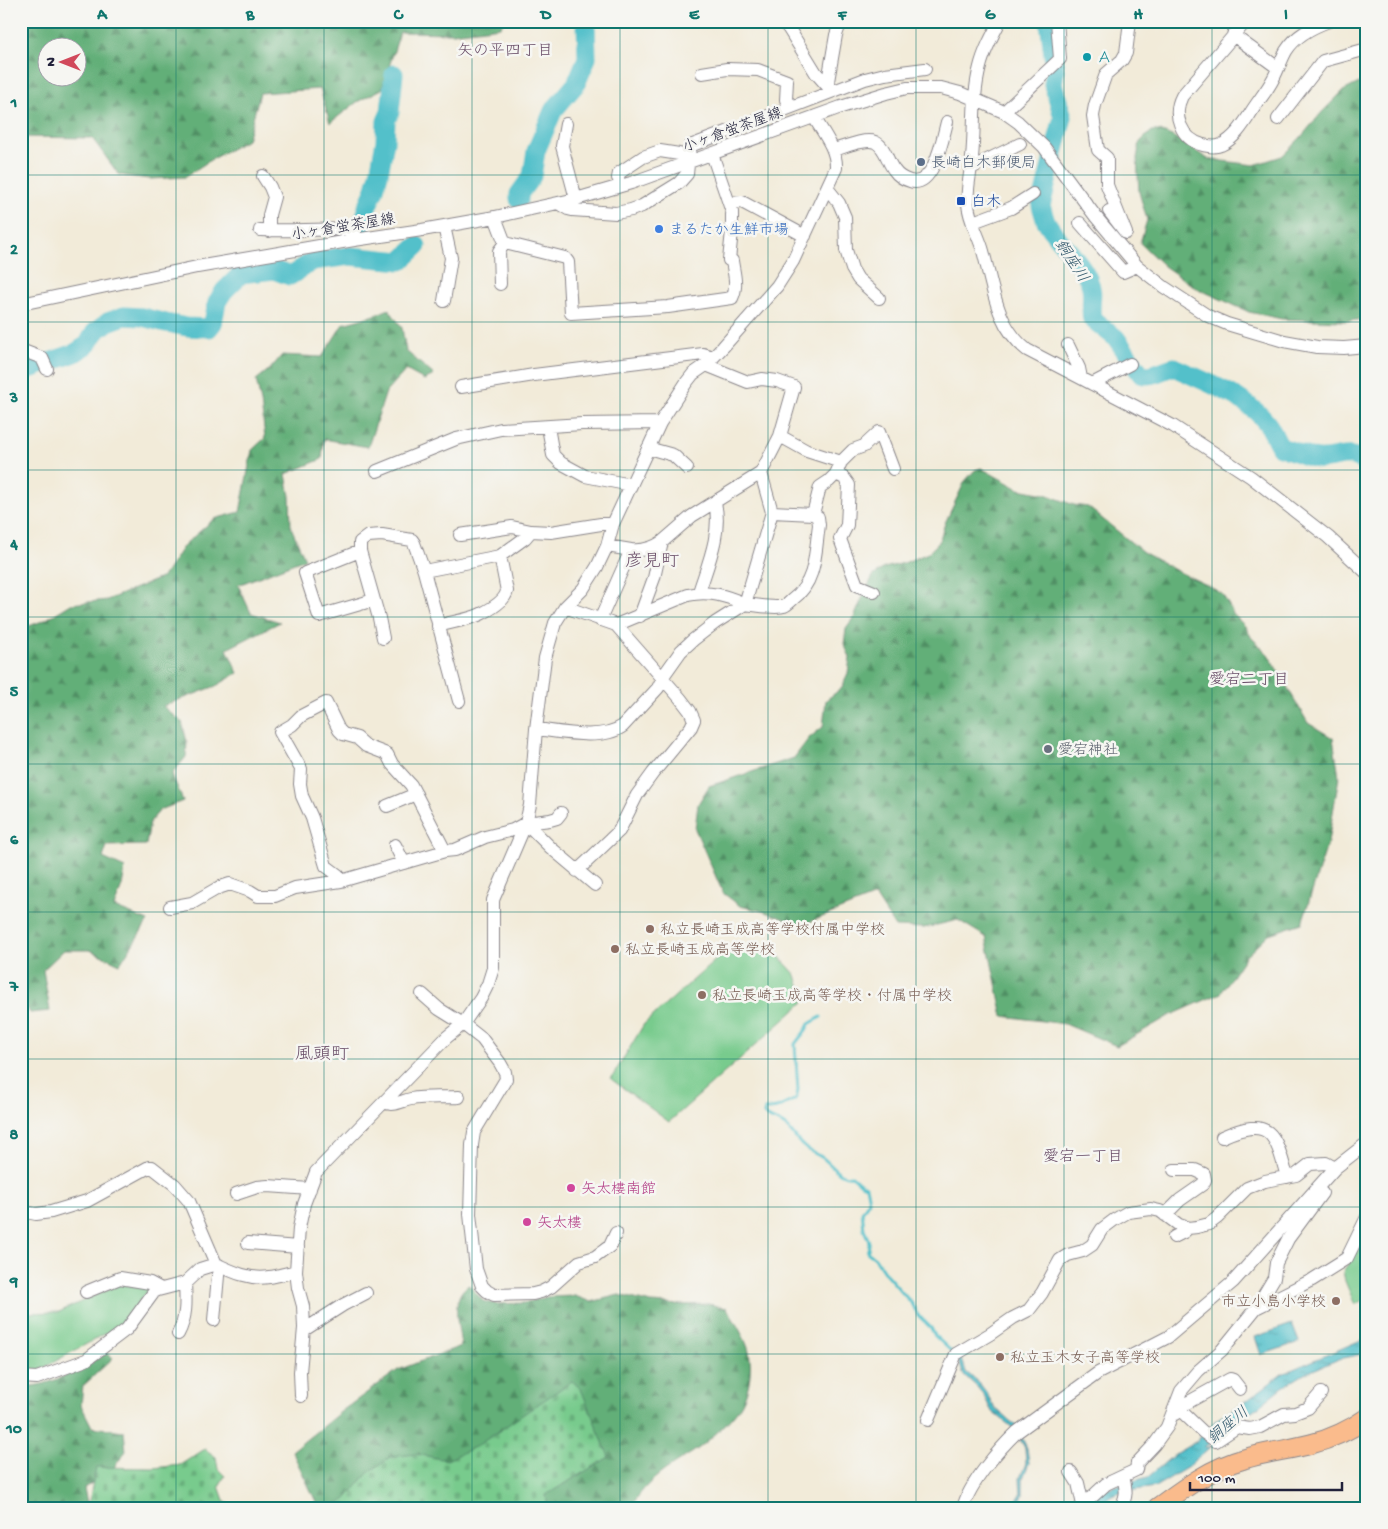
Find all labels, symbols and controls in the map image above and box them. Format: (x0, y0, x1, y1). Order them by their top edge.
text: A (96, 7, 108, 26)
text: B (245, 7, 255, 26)
text: C (393, 7, 404, 26)
text: D (539, 7, 552, 26)
text: E (689, 7, 700, 26)
text: F (837, 7, 848, 26)
text: G (985, 7, 996, 26)
text: H (1133, 7, 1143, 26)
text: I (1284, 7, 1288, 26)
north arrow (38, 38, 88, 88)
district label: 矢の平四丁目 (457, 42, 553, 62)
place label: Ａ (1097, 50, 1112, 68)
marker: Ａ (1081, 51, 1093, 63)
text: N (43, 57, 60, 67)
text: 1 (10, 95, 17, 114)
street label: 小ヶ倉蛍茶屋線 (680, 104, 785, 157)
place label: 長崎白木郵便局 (931, 154, 1036, 173)
marker: 長崎白木郵便局 (915, 156, 927, 168)
place label: 白木 (971, 193, 1001, 212)
marker: 白木 (955, 195, 967, 207)
street label: 小ヶ倉蛍茶屋線 (290, 210, 397, 245)
place label: まるたか生鮮市場 (669, 222, 789, 240)
marker: まるたか生鮮市場 (653, 223, 665, 235)
water label: 銅座川 (1049, 236, 1093, 287)
text: 2 (10, 242, 18, 261)
text: 3 (9, 390, 18, 409)
text: 4 (9, 537, 18, 556)
district label: 彦見町 (625, 551, 679, 573)
district label: 愛宕二丁目 (1209, 671, 1289, 691)
text: 5 (10, 684, 19, 703)
place label: 愛宕神社 (1058, 741, 1118, 760)
marker: 愛宕神社 (1042, 743, 1054, 755)
text: 6 (10, 832, 19, 851)
place label: 私立長崎玉成高等学校付属中学校 (660, 921, 885, 940)
marker: 私立長崎玉成高等学校付属中学校 (644, 923, 656, 935)
place label: 私立長崎玉成高等学校 (625, 941, 775, 960)
marker: 私立長崎玉成高等学校 (609, 943, 621, 955)
text: 7 (9, 979, 19, 998)
place label: 私立長崎玉成高等学校・付属中学校 (712, 987, 952, 1006)
marker: 私立長崎玉成高等学校・付属中学校 (696, 989, 708, 1001)
district label: 風頭町 (295, 1045, 349, 1066)
text: 8 (10, 1127, 19, 1146)
district label: 愛宕一丁目 (1043, 1148, 1123, 1168)
place label: 矢太樓南館 (581, 1180, 656, 1199)
marker: 矢太樓南館 (565, 1182, 577, 1194)
place label: 矢太樓 (537, 1214, 582, 1233)
marker: 矢太樓 (521, 1216, 533, 1228)
text: 9 (9, 1274, 18, 1293)
place label: 市立小島小学校 (1221, 1293, 1326, 1312)
marker: 市立小島小学校 (1330, 1295, 1342, 1307)
place label: 私立玉木女子高等学校 (1010, 1349, 1160, 1368)
marker: 私立玉木女子高等学校 (994, 1351, 1006, 1363)
water label: 銅座川 (1203, 1402, 1254, 1449)
text: 10 (5, 1421, 22, 1440)
scale bar (1190, 1459, 1343, 1491)
text: 100 m (1197, 1470, 1236, 1488)

